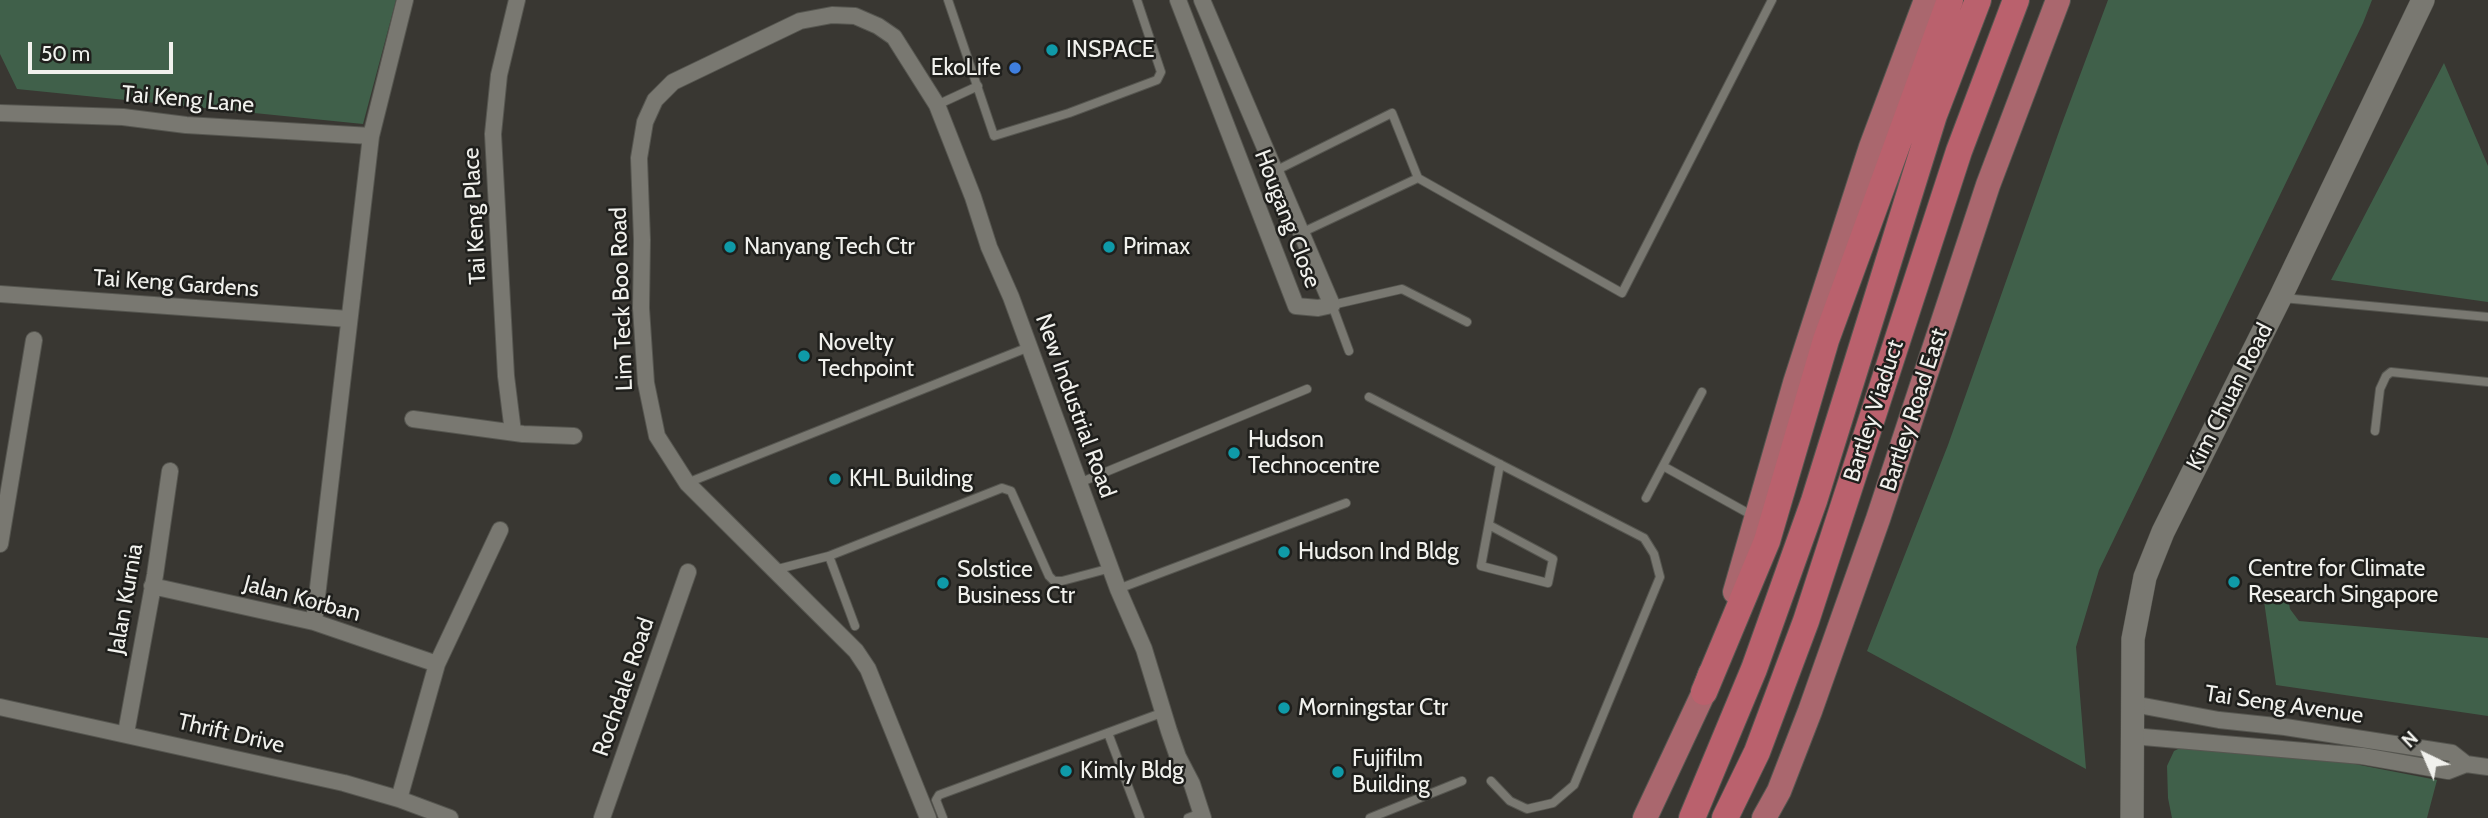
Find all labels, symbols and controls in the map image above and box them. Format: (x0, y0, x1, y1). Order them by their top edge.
scale bar (32, 28, 177, 72)
place label: INSPACE (1066, 36, 1155, 64)
text: 50 m (41, 41, 90, 66)
marker: INSPACE (1044, 42, 1060, 58)
place label: EkoLife (931, 54, 1001, 82)
marker: EkoLife (1007, 60, 1023, 76)
street label: Tai Keng Lane (121, 80, 255, 120)
street label: Hougang Close (1248, 146, 1326, 292)
street label: Tai Keng Place (458, 147, 492, 285)
street label: Lim Teck Boo Road (605, 207, 639, 391)
place label: Nanyang Tech Ctr (744, 233, 915, 261)
place label: Primax (1123, 233, 1190, 261)
marker: Nanyang Tech Ctr (722, 239, 738, 255)
marker: Primax (1101, 239, 1117, 255)
street label: Tai Keng Gardens (92, 264, 260, 304)
street label: New Industrial Road (1029, 310, 1121, 502)
street label: Kim Chuan Road (2181, 319, 2279, 475)
street label: Bartley Road East (1875, 325, 1953, 495)
place label: Novelty Techpoint (818, 329, 914, 383)
street label: Bartley Viaduct (1838, 337, 1910, 485)
marker: Novelty Techpoint (796, 348, 812, 364)
place label: Hudson Technocentre (1248, 426, 1380, 480)
marker: Hudson Technocentre (1226, 445, 1242, 461)
place label: KHL Building (849, 465, 973, 493)
marker: KHL Building (827, 471, 843, 487)
place label: Hudson Ind Bldg (1298, 538, 1459, 566)
street label: Jalan Kurnia (103, 542, 149, 656)
marker: Hudson Ind Bldg (1276, 544, 1292, 560)
place label: Centre for Climate Research Singapore (2248, 555, 2438, 609)
place label: Solstice Business Ctr (957, 556, 1075, 610)
street label: Jalan Korban (240, 570, 364, 628)
marker: Centre for Climate Research Singapore (2226, 574, 2242, 590)
marker: Solstice Business Ctr (935, 575, 951, 591)
street label: Rochdale Road (587, 614, 661, 760)
street label: Tai Seng Avenue (2203, 680, 2365, 730)
place label: Morningstar Ctr (1298, 694, 1448, 722)
marker: Morningstar Ctr (1276, 700, 1292, 716)
street label: Thrift Drive (175, 708, 287, 760)
north arrow (2390, 720, 2460, 790)
text: N (2397, 727, 2423, 752)
place label: Fujifilm Building (1352, 745, 1430, 799)
place label: Kimly Bldg (1080, 757, 1184, 785)
marker: Kimly Bldg (1058, 763, 1074, 779)
marker: Fujifilm Building (1330, 764, 1346, 780)

